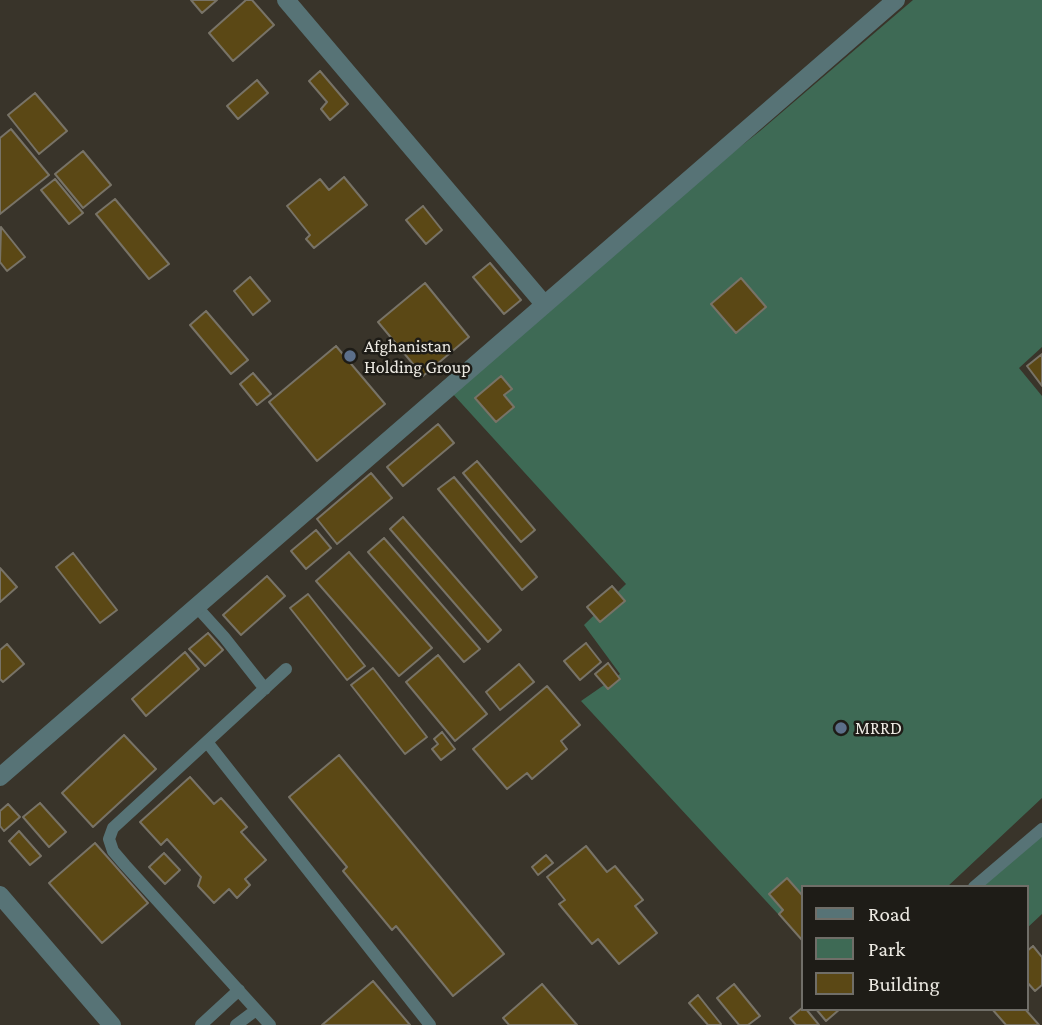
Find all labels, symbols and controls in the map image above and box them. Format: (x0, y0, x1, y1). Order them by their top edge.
place label: Afghanistan Holding Group (364, 335, 471, 378)
marker: Afghanistan Holding Group (342, 348, 358, 364)
place label: MRRD (855, 717, 902, 739)
marker: MRRD (833, 720, 849, 736)
legend (800, 885, 1028, 1011)
text: Road (868, 902, 911, 926)
text: Park (868, 937, 905, 961)
text: Building (868, 972, 940, 996)

